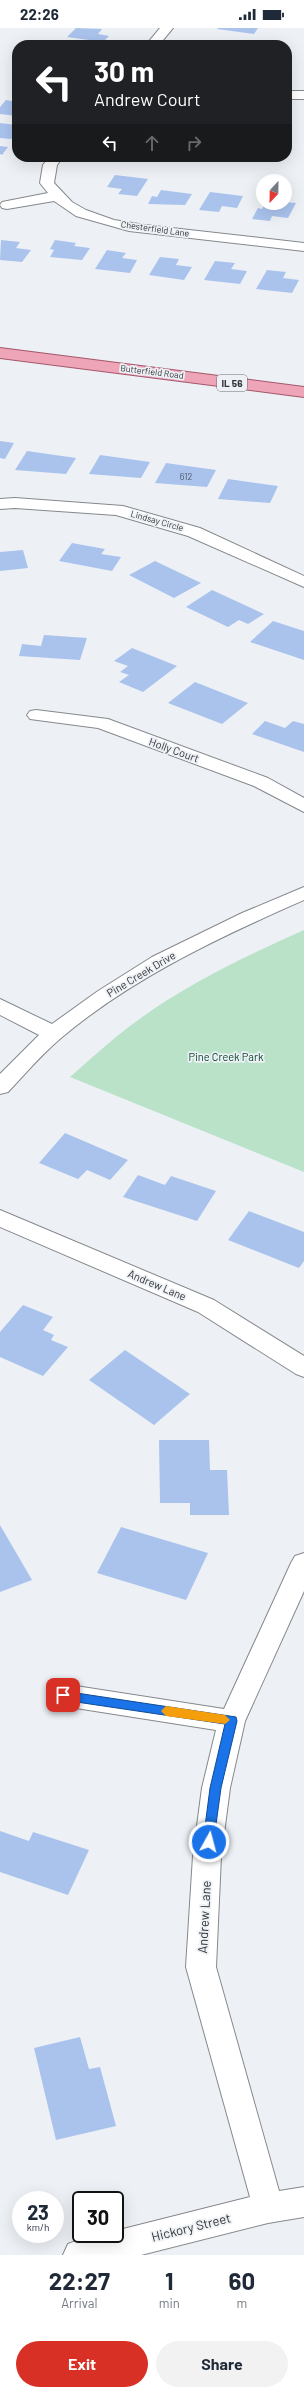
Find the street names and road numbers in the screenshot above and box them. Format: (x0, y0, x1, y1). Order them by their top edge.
street label: Chesterfield Lane (120, 218, 190, 239)
street label: Butterfield Road (120, 362, 184, 381)
road number: IL 56 (217, 375, 247, 391)
street label: Lindsay Circle (129, 508, 185, 533)
street label: Holly Court (147, 734, 201, 765)
street label: Pine Creek Drive (104, 948, 178, 999)
street label: Andrew Lane (126, 1266, 188, 1303)
street label: Andrew Lane (194, 1880, 214, 1954)
street label: Hickory Street (150, 2209, 232, 2245)

